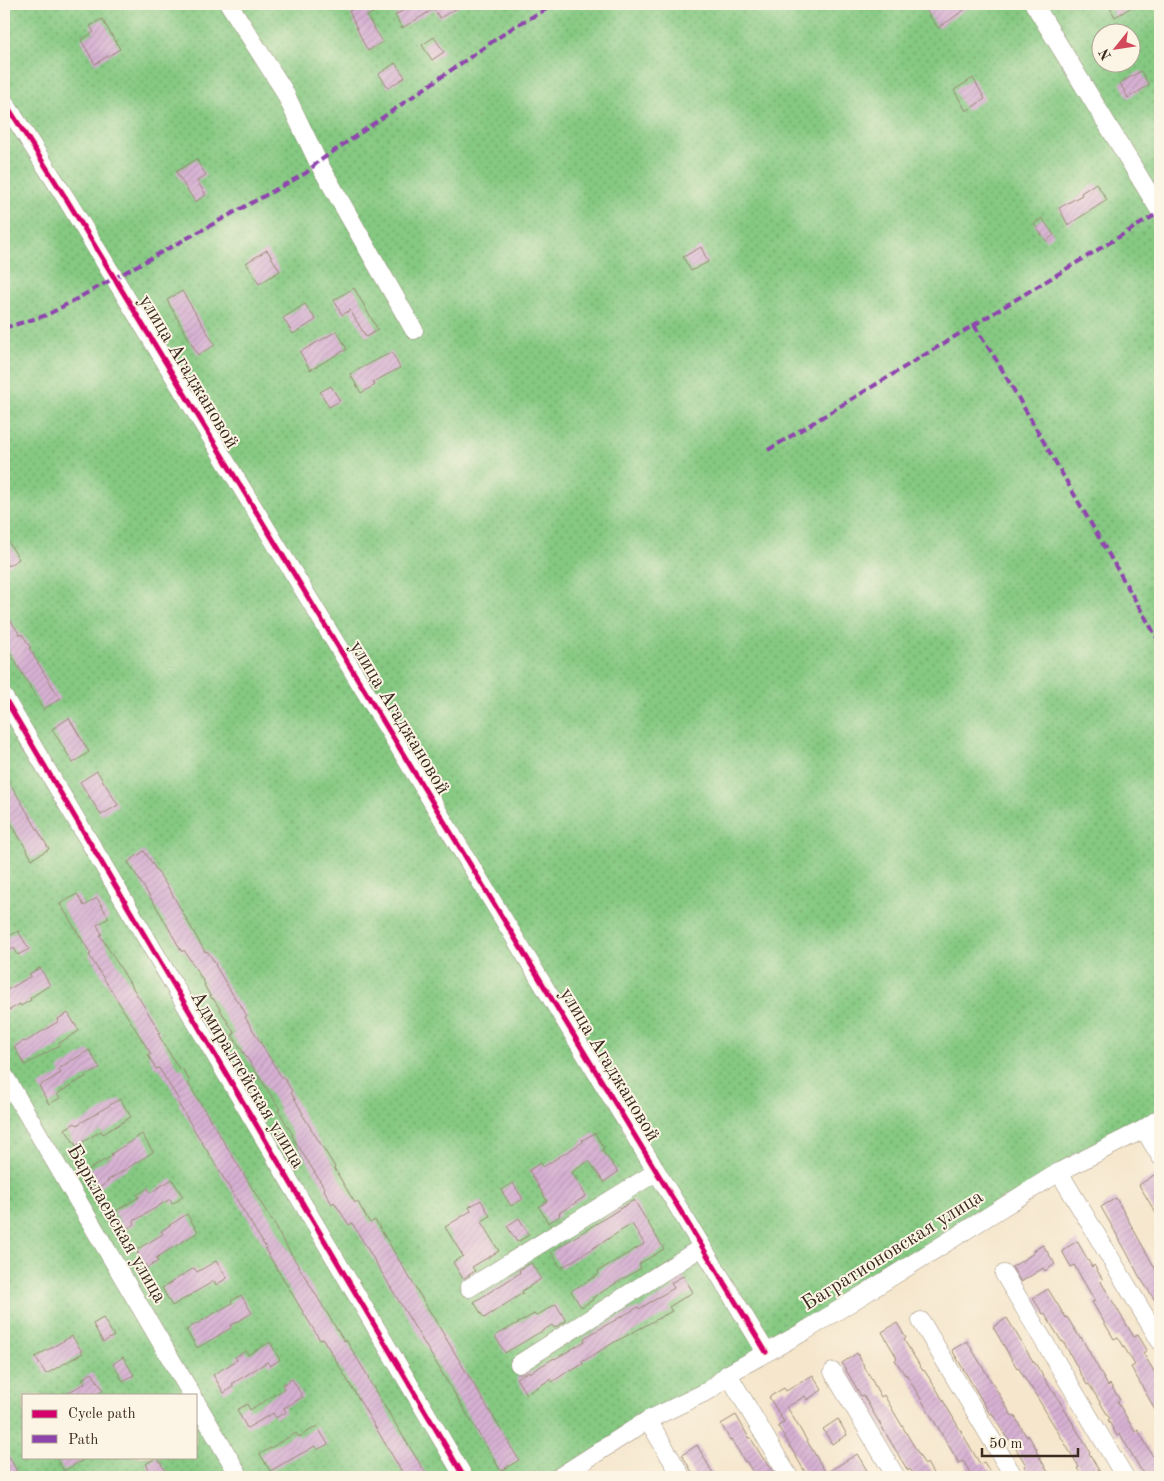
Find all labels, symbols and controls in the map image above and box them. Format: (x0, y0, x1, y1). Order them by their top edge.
north arrow (1092, 22, 1142, 72)
text: N (1097, 46, 1114, 62)
street label: улица Агаджановой (134, 292, 242, 452)
street label: улица Агаджановой (345, 638, 453, 798)
street label: улица Агаджановой (555, 985, 663, 1145)
street label: Адмиралтейская улица (186, 988, 308, 1172)
street label: Барклаевская улица (63, 1141, 169, 1307)
street label: Багратионовская улица (799, 1187, 987, 1315)
legend (22, 1394, 198, 1458)
text: Cycle path (68, 1407, 136, 1422)
scale bar (982, 1426, 1078, 1458)
text: Path (68, 1433, 98, 1448)
text: 50 m (989, 1437, 1023, 1452)

